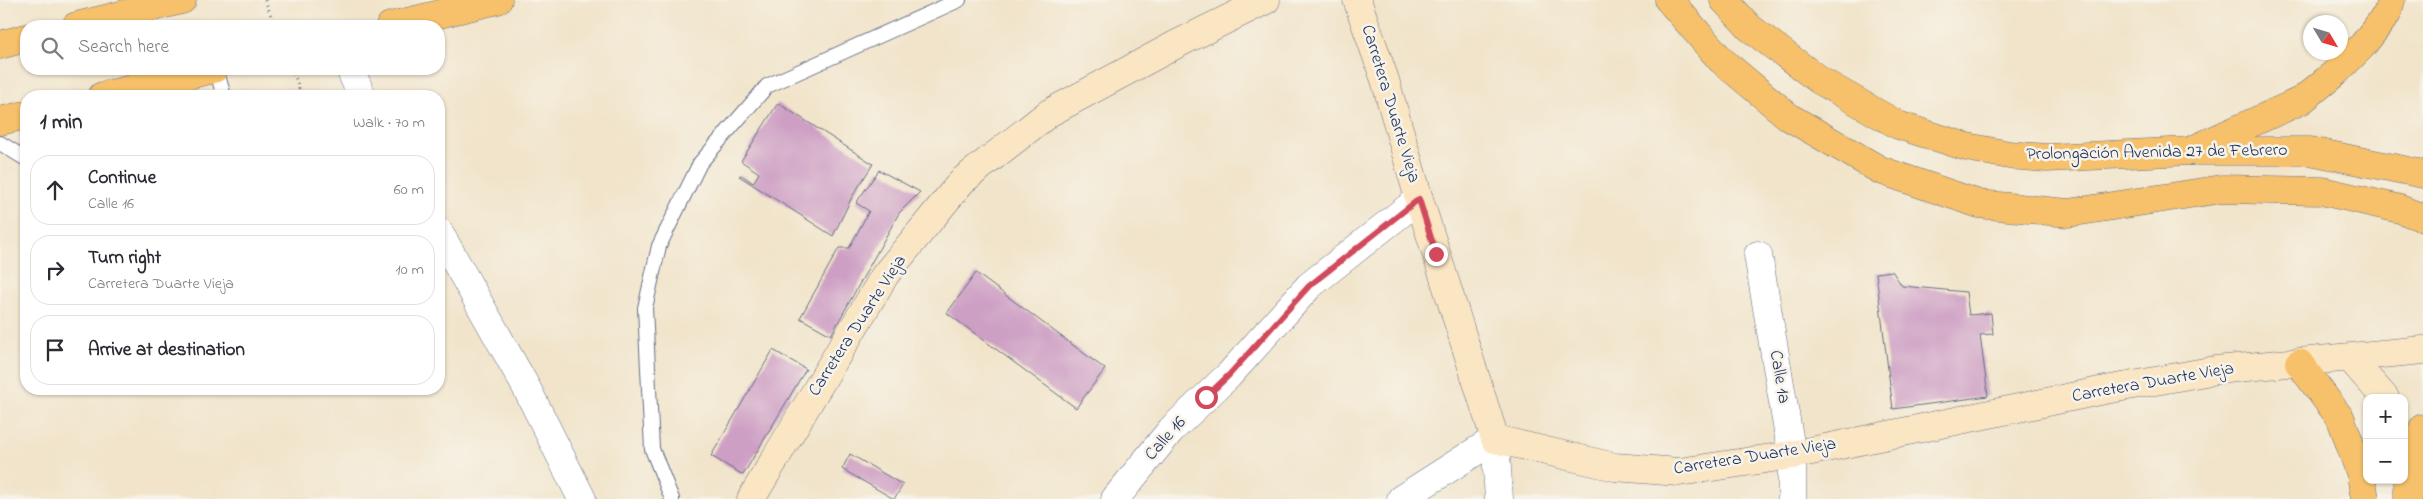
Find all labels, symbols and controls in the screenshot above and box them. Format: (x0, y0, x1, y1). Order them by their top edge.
north arrow (2303, 15, 2348, 60)
search box (20, 20, 445, 75)
street label: Carretera Duarte Vieja (1354, 22, 1426, 186)
icon: search (38, 34, 66, 62)
text: Search here (78, 34, 169, 61)
text: 1 min (40, 108, 82, 138)
text: Walk · 70 m (353, 111, 425, 135)
street label: Prolongación Avenida 27 de Febrero (2026, 138, 2288, 169)
text: Continue (88, 165, 156, 192)
icon: ahead (41, 176, 69, 204)
text: 60 m (394, 178, 424, 202)
text: Calle 16 (88, 192, 134, 216)
route end (1425, 243, 1448, 266)
text: Turn right (88, 245, 161, 272)
street label: Carretera Duarte Vieja (802, 250, 914, 402)
icon: right (41, 256, 69, 284)
text: 10 m (396, 258, 424, 282)
text: Carretera Duarte Vieja (88, 272, 234, 296)
icon: arrive (41, 336, 69, 364)
text: Arrive at destination (88, 337, 245, 364)
street label: Calle 1a (1762, 348, 1796, 406)
street label: Carretera Duarte Vieja (2070, 356, 2236, 410)
route start (1195, 386, 1218, 409)
map controls (2363, 394, 2408, 484)
button: + (2363, 394, 2408, 439)
street label: Calle 16 (1139, 411, 1193, 467)
street label: Carretera Duarte Vieja (1672, 431, 1838, 483)
button: − (2363, 439, 2408, 484)

